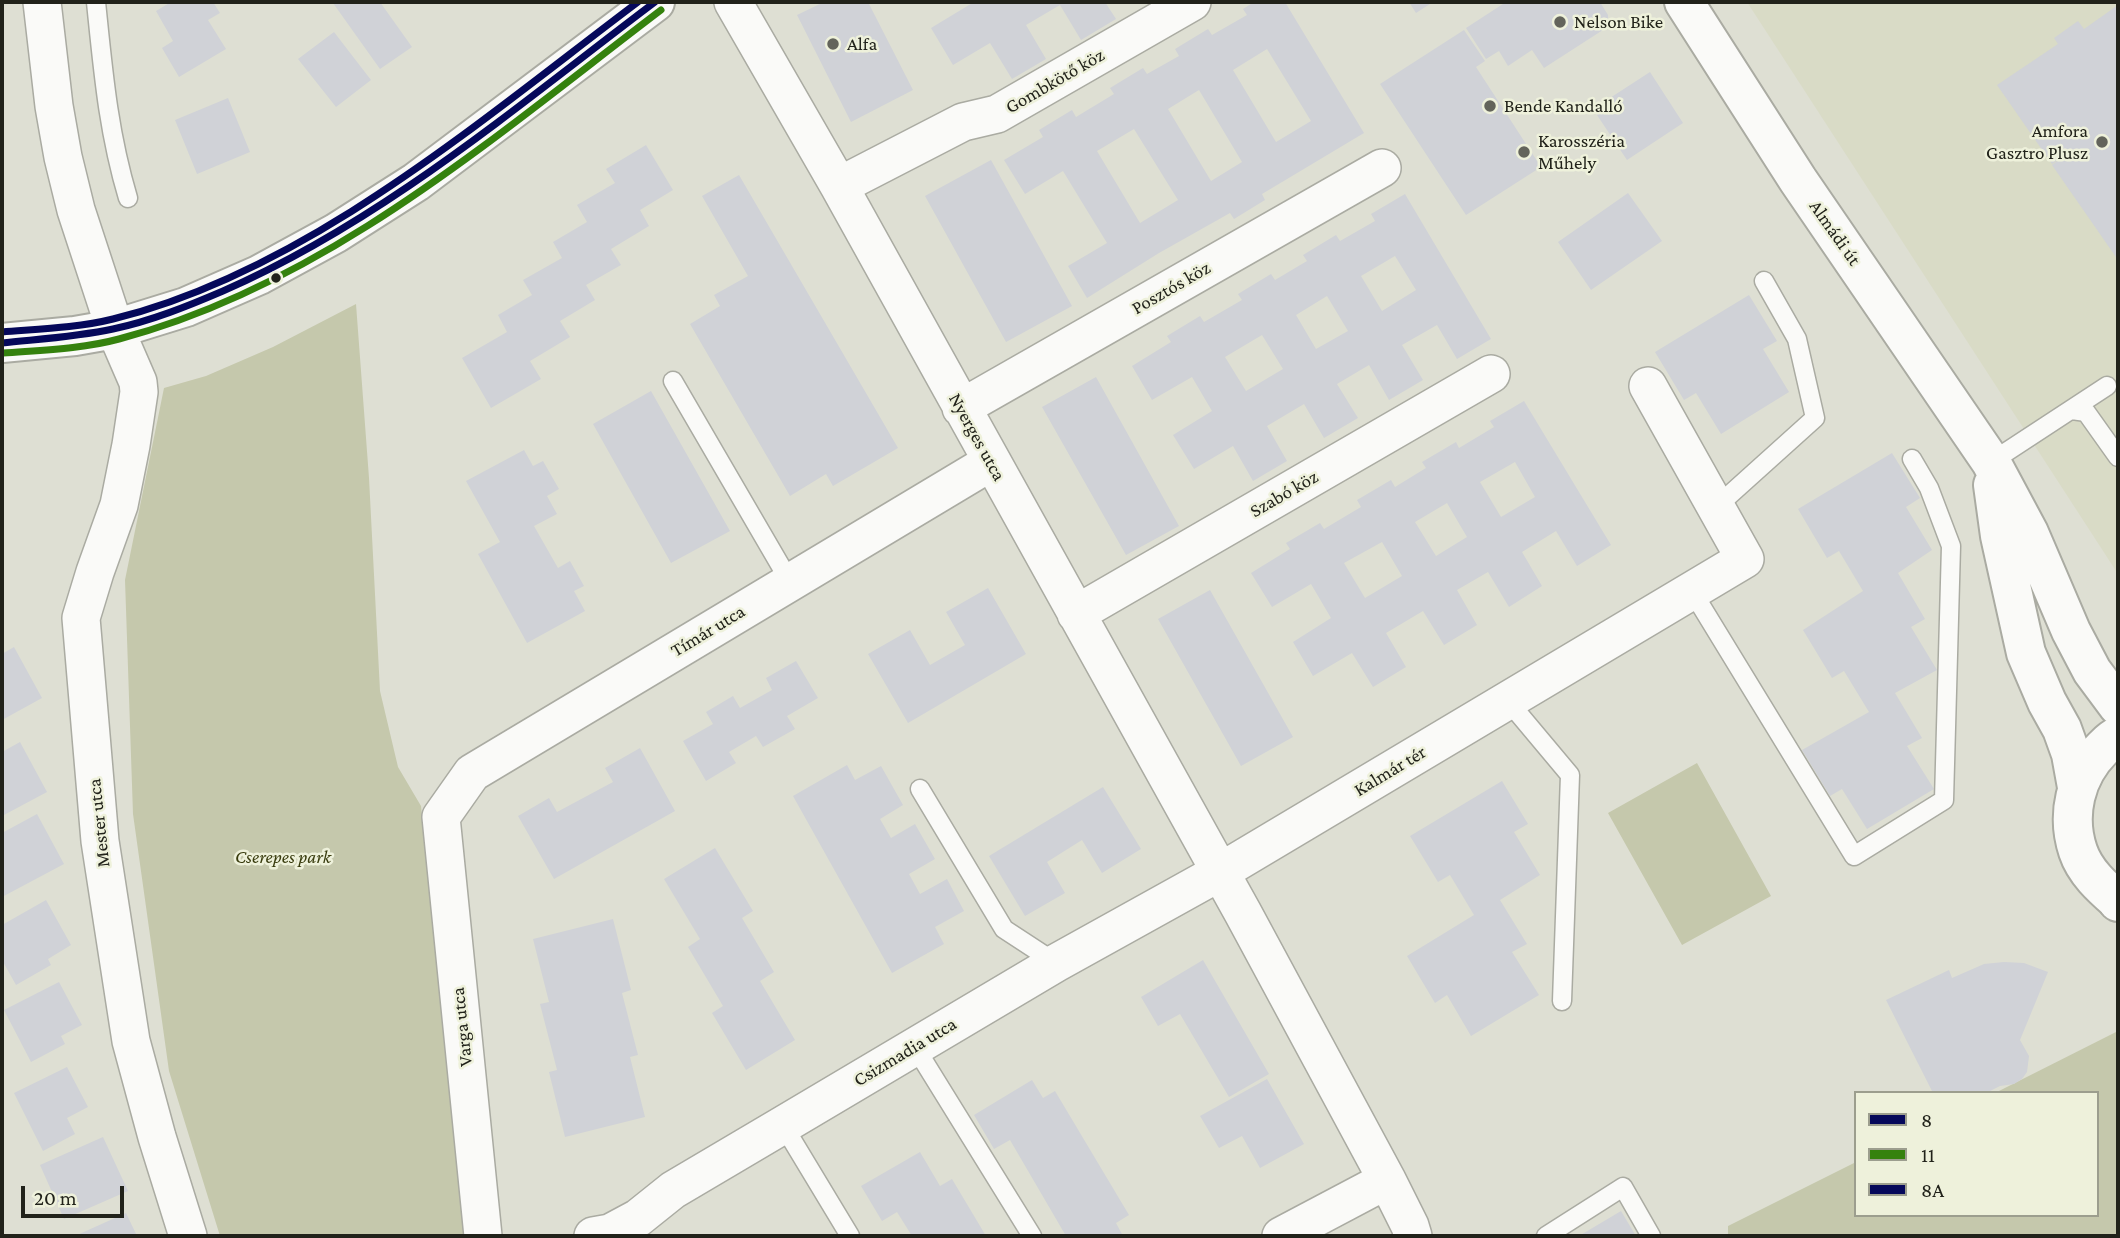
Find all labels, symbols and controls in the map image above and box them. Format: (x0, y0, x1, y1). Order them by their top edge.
place label: Nelson Bike (1574, 11, 1663, 33)
marker: Nelson Bike (1552, 14, 1568, 30)
place label: Alfa (847, 33, 877, 55)
marker: Alfa (825, 36, 841, 52)
street label: Gombkötő köz (1001, 44, 1109, 118)
place label: Bende Kandalló (1504, 95, 1623, 117)
marker: Bende Kandalló (1482, 98, 1498, 114)
place label: Amfora Gasztro Plusz (1986, 120, 2088, 164)
place label: Karosszéria Műhely (1538, 130, 1625, 174)
marker: Amfora Gasztro Plusz (2094, 134, 2110, 150)
marker: Karosszéria Műhely (1516, 144, 1532, 160)
street label: Almádi út (1804, 196, 1866, 270)
street label: Posztós köz (1128, 256, 1214, 320)
unlabelled marker (269, 271, 283, 285)
street label: Nyerges utca (944, 389, 1010, 485)
street label: Szabó köz (1246, 465, 1322, 523)
street label: Tímár utca (667, 600, 749, 662)
street label: Kalmár tér (1350, 741, 1430, 801)
street label: Mester utca (83, 777, 115, 869)
park label: Cserepes park (235, 846, 331, 868)
street label: Varga utca (447, 986, 477, 1068)
street label: Csizmadia utca (849, 1012, 961, 1092)
legend (1854, 1091, 2099, 1217)
text: 8 (1921, 1108, 1932, 1132)
text: 11 (1921, 1143, 1935, 1167)
scale bar (24, 1172, 128, 1216)
text: 8A (1921, 1178, 1944, 1202)
text: 20 m (34, 1186, 77, 1210)

